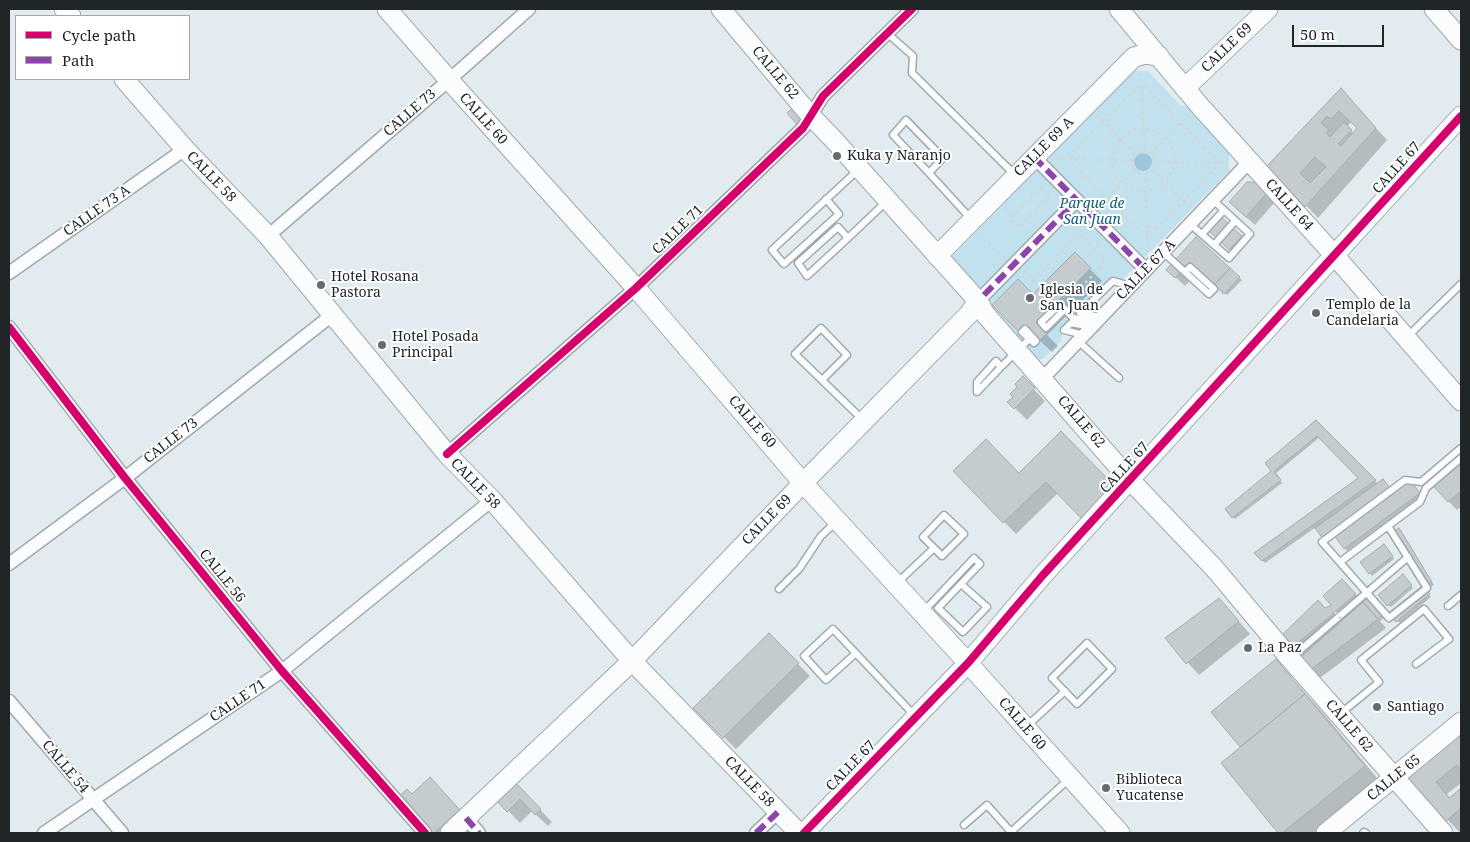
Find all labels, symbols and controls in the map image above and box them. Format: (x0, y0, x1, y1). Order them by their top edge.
legend (15, 15, 190, 80)
scale bar (1295, 15, 1388, 47)
street label: CALLE 69 (1198, 20, 1256, 76)
text: 50 m (1300, 24, 1335, 44)
text: Cycle path (62, 25, 136, 45)
street label: CALLE 62 (748, 43, 802, 103)
text: Path (62, 50, 94, 70)
street label: CALLE 73 (380, 86, 440, 140)
street label: CALLE 60 (455, 90, 511, 148)
street label: CALLE 69 A (1011, 114, 1077, 180)
street label: CALLE 67 (1369, 139, 1425, 197)
street label: CALLE 58 (183, 148, 239, 206)
place label: Kuka y Naranjo (847, 148, 951, 164)
marker: Kuka y Naranjo (831, 150, 843, 162)
street label: CALLE 64 (1261, 176, 1317, 234)
street label: CALLE 73 A (60, 182, 134, 240)
park label: Parque de San Juan (1060, 196, 1124, 228)
street label: CALLE 71 (649, 202, 707, 258)
street label: CALLE 67 A (1113, 236, 1179, 304)
place label: Hotel Rosana Pastora (331, 269, 419, 302)
marker: Hotel Rosana Pastora (315, 279, 327, 291)
place label: Iglesia de San Juan (1040, 282, 1103, 314)
marker: Iglesia de San Juan (1024, 292, 1036, 304)
place label: Templo de la Candelaria (1326, 297, 1411, 330)
marker: Templo de la Candelaria (1310, 307, 1322, 319)
place label: Hotel Posada Principal (392, 329, 479, 362)
marker: Hotel Posada Principal (376, 339, 388, 351)
street label: CALLE 60 (725, 392, 779, 452)
street label: CALLE 62 (1054, 392, 1108, 452)
street label: CALLE 73 (141, 415, 201, 467)
street label: CALLE 67 (1097, 439, 1153, 497)
street label: CALLE 58 (447, 455, 503, 513)
street label: CALLE 69 (739, 491, 795, 549)
street label: CALLE 56 (195, 546, 249, 606)
place label: La Paz (1258, 640, 1302, 656)
marker: La Paz (1242, 642, 1254, 654)
street label: CALLE 71 (207, 676, 269, 726)
street label: CALLE 60 (995, 694, 1049, 754)
street label: CALLE 62 (1322, 696, 1376, 756)
place label: Santiago (1387, 699, 1444, 715)
marker: Santiago (1371, 701, 1383, 713)
street label: CALLE 54 (38, 737, 92, 797)
street label: CALLE 67 (823, 737, 879, 795)
street label: CALLE 65 (1364, 751, 1424, 805)
street label: CALLE 58 (721, 753, 777, 811)
place label: Biblioteca Yucatense (1116, 772, 1184, 804)
marker: Biblioteca Yucatense (1100, 782, 1112, 794)

